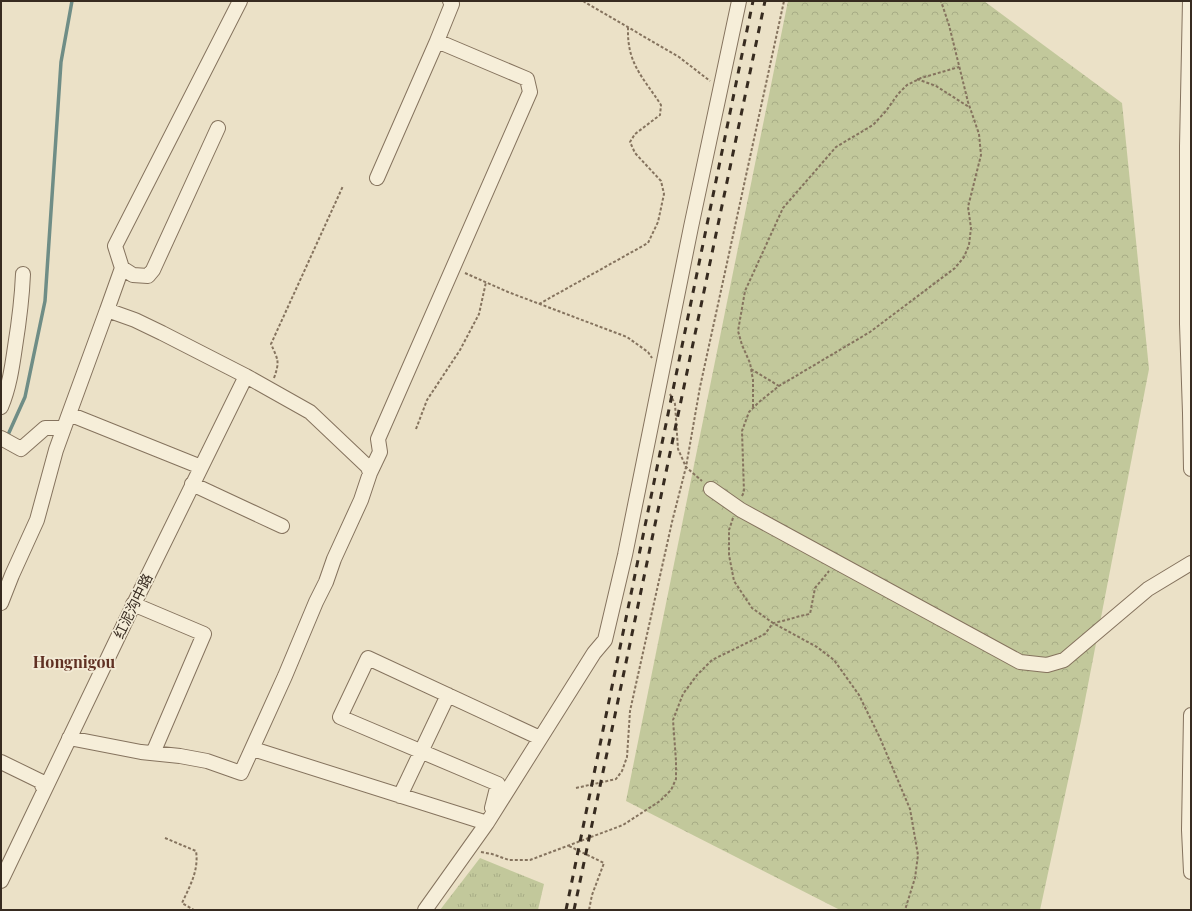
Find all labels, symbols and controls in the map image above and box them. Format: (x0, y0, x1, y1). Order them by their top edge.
street label: 红泥沟中路 (109, 570, 156, 641)
district label: Hongnigou (33, 651, 115, 672)

